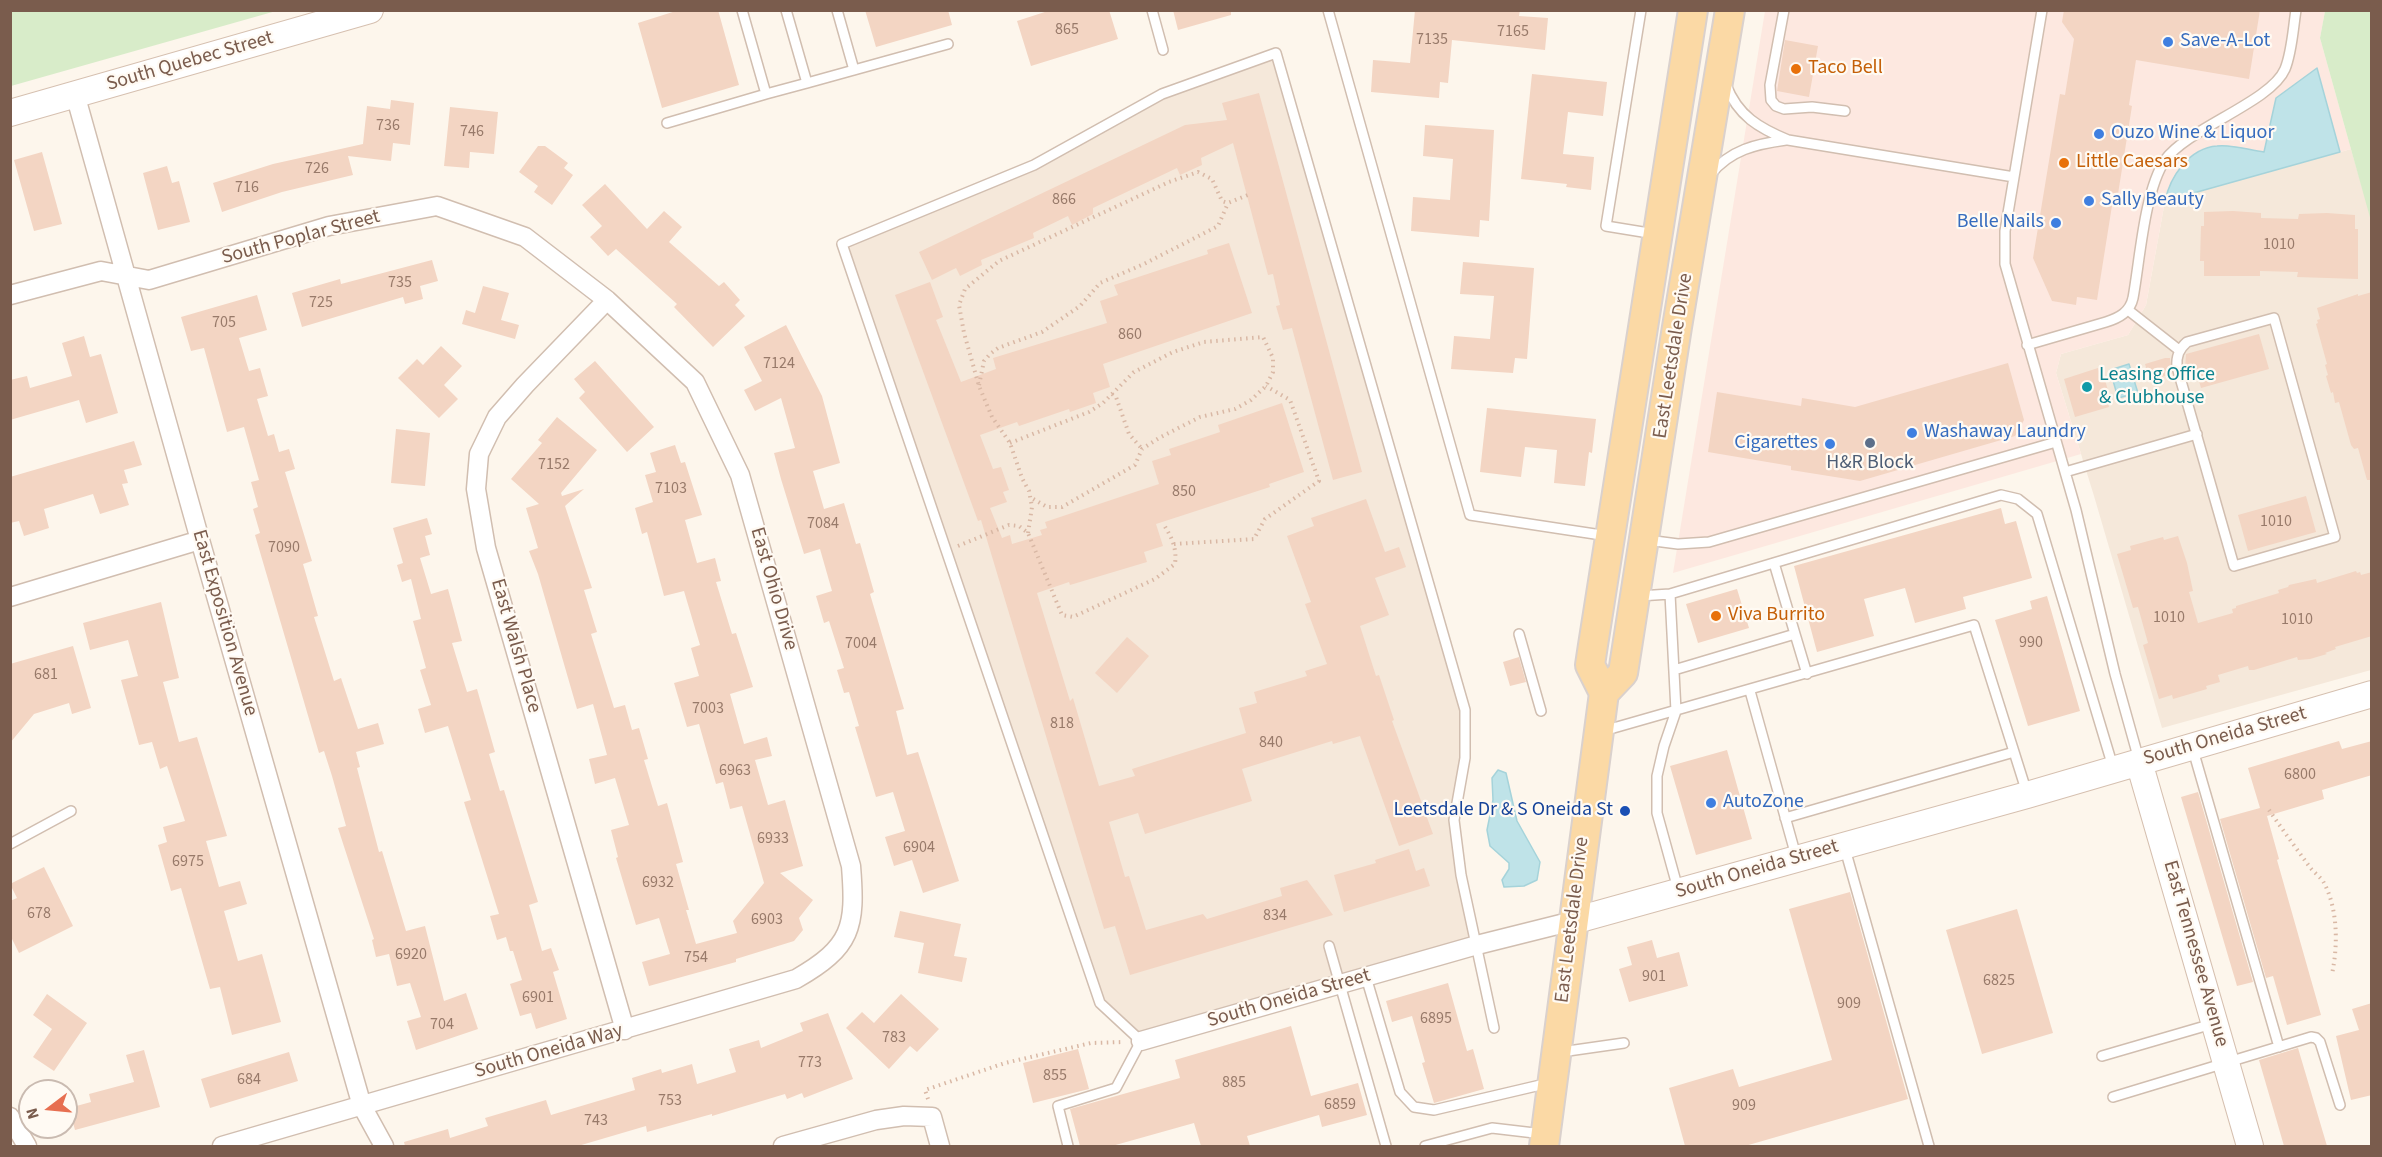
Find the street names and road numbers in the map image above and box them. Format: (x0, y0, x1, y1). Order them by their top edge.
street label: South Quebec Street (104, 27, 276, 97)
street label: South Poplar Street (219, 205, 383, 271)
street label: East Leetsdale Drive (1649, 272, 1699, 440)
street label: East Ohio Drive (744, 525, 802, 653)
street label: East Exposition Avenue (186, 527, 262, 719)
street label: East Walsh Place (484, 576, 546, 716)
street label: South Oneida Street (2141, 702, 2309, 772)
street label: South Oneida Street (1673, 835, 1841, 905)
street label: East Leetsdale Drive (1551, 836, 1595, 1004)
street label: East Tennessee Avenue (2157, 858, 2233, 1050)
street label: South Oneida Street (1205, 964, 1373, 1034)
street label: South Oneida Way (472, 1019, 626, 1085)

